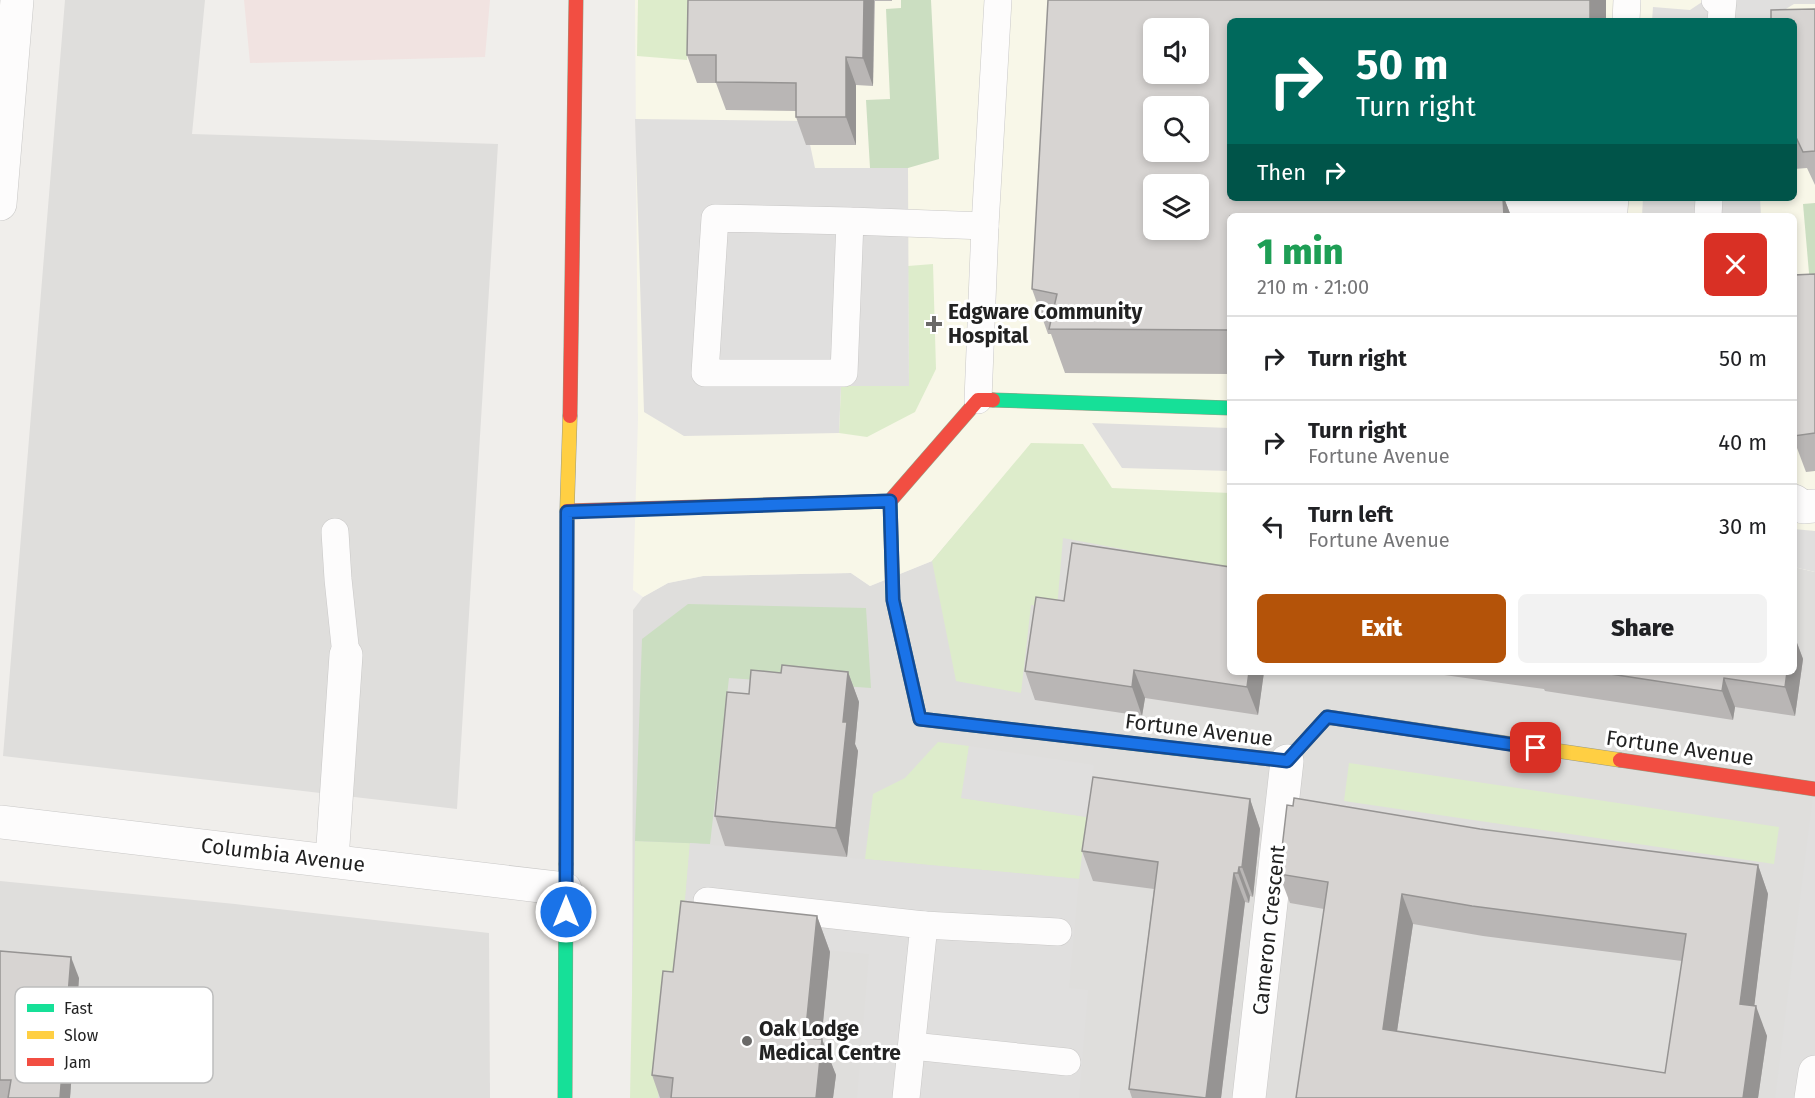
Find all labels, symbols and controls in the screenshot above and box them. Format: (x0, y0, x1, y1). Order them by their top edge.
map controls (1143, 18, 1209, 240)
button: sound (1143, 18, 1209, 84)
text: 50 m (1356, 40, 1449, 90)
icon: right (1257, 42, 1335, 120)
text: Turn right (1356, 91, 1476, 123)
button: search (1143, 96, 1209, 162)
icon: right (1318, 156, 1351, 189)
text: Then (1257, 159, 1306, 186)
button: layers (1143, 174, 1209, 240)
text: 1 min (1257, 230, 1343, 274)
button: close (1704, 233, 1767, 296)
text: 210 m · 21:00 (1257, 275, 1369, 299)
place label: Edgware Community Hospital (948, 299, 1143, 349)
marker: Edgware Community Hospital (925, 315, 943, 333)
icon: right (1257, 342, 1290, 375)
text: Turn right (1308, 345, 1407, 372)
text: 50 m (1719, 345, 1767, 372)
text: Turn right (1308, 417, 1407, 444)
icon: right (1257, 426, 1290, 459)
text: 40 m (1718, 429, 1767, 456)
text: Fortune Avenue (1308, 444, 1450, 468)
text: Turn left (1308, 501, 1393, 528)
icon: left (1257, 510, 1290, 543)
text: 30 m (1719, 513, 1767, 540)
text: Fortune Avenue (1308, 528, 1450, 552)
button: Exit (1257, 594, 1506, 663)
button: Share (1518, 594, 1767, 663)
street label: Fortune Avenue (1124, 708, 1274, 752)
pin (1510, 722, 1561, 773)
street label: Fortune Avenue (1605, 725, 1755, 771)
icon: arrive (1519, 731, 1552, 764)
street label: Columbia Avenue (199, 832, 367, 878)
street label: Cameron Crescent (1247, 843, 1291, 1016)
position arrow (534, 880, 598, 944)
legend (15, 987, 213, 1083)
text: Fast (64, 999, 93, 1018)
place label: Oak Lodge Medical Centre (759, 1016, 901, 1066)
text: Slow (64, 1026, 99, 1045)
marker: Oak Lodge Medical Centre (740, 1034, 754, 1048)
text: Jam (64, 1053, 91, 1072)

